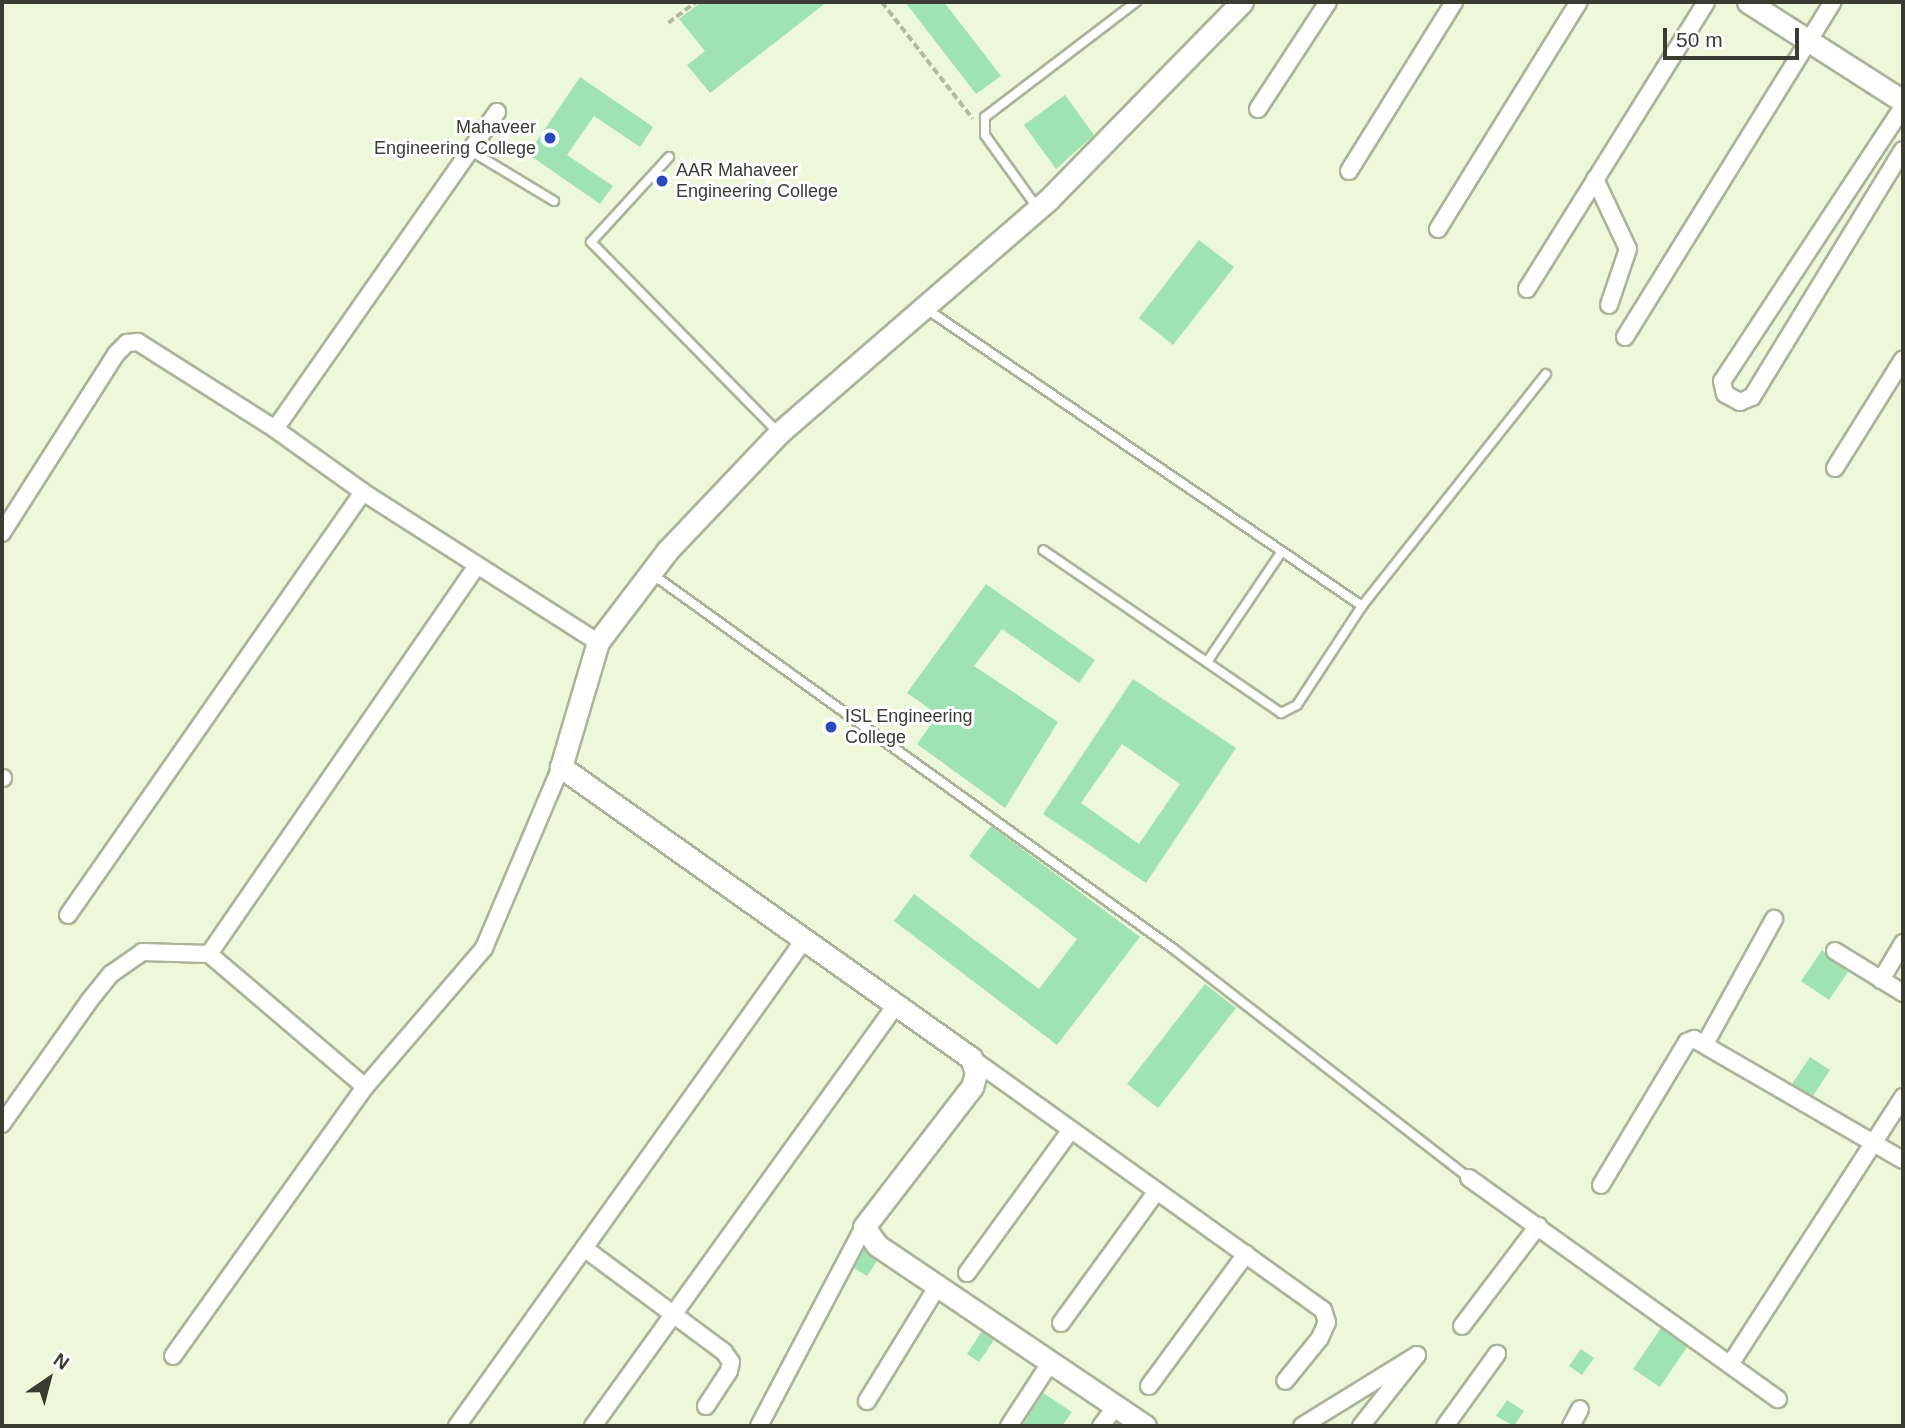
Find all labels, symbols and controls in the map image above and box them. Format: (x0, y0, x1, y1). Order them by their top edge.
scale bar (1667, 14, 1804, 58)
text: 50 m (1676, 28, 1723, 51)
place label: Mahaveer Engineering College (374, 117, 536, 160)
marker: Mahaveer Engineering College (542, 130, 558, 146)
place label: AAR Mahaveer Engineering College (676, 160, 838, 202)
marker: AAR Mahaveer Engineering College (654, 173, 670, 189)
place label: ISL Engineering College (845, 706, 973, 748)
marker: ISL Engineering College (823, 719, 839, 735)
north arrow (14, 1344, 84, 1414)
text: N (50, 1349, 73, 1374)

